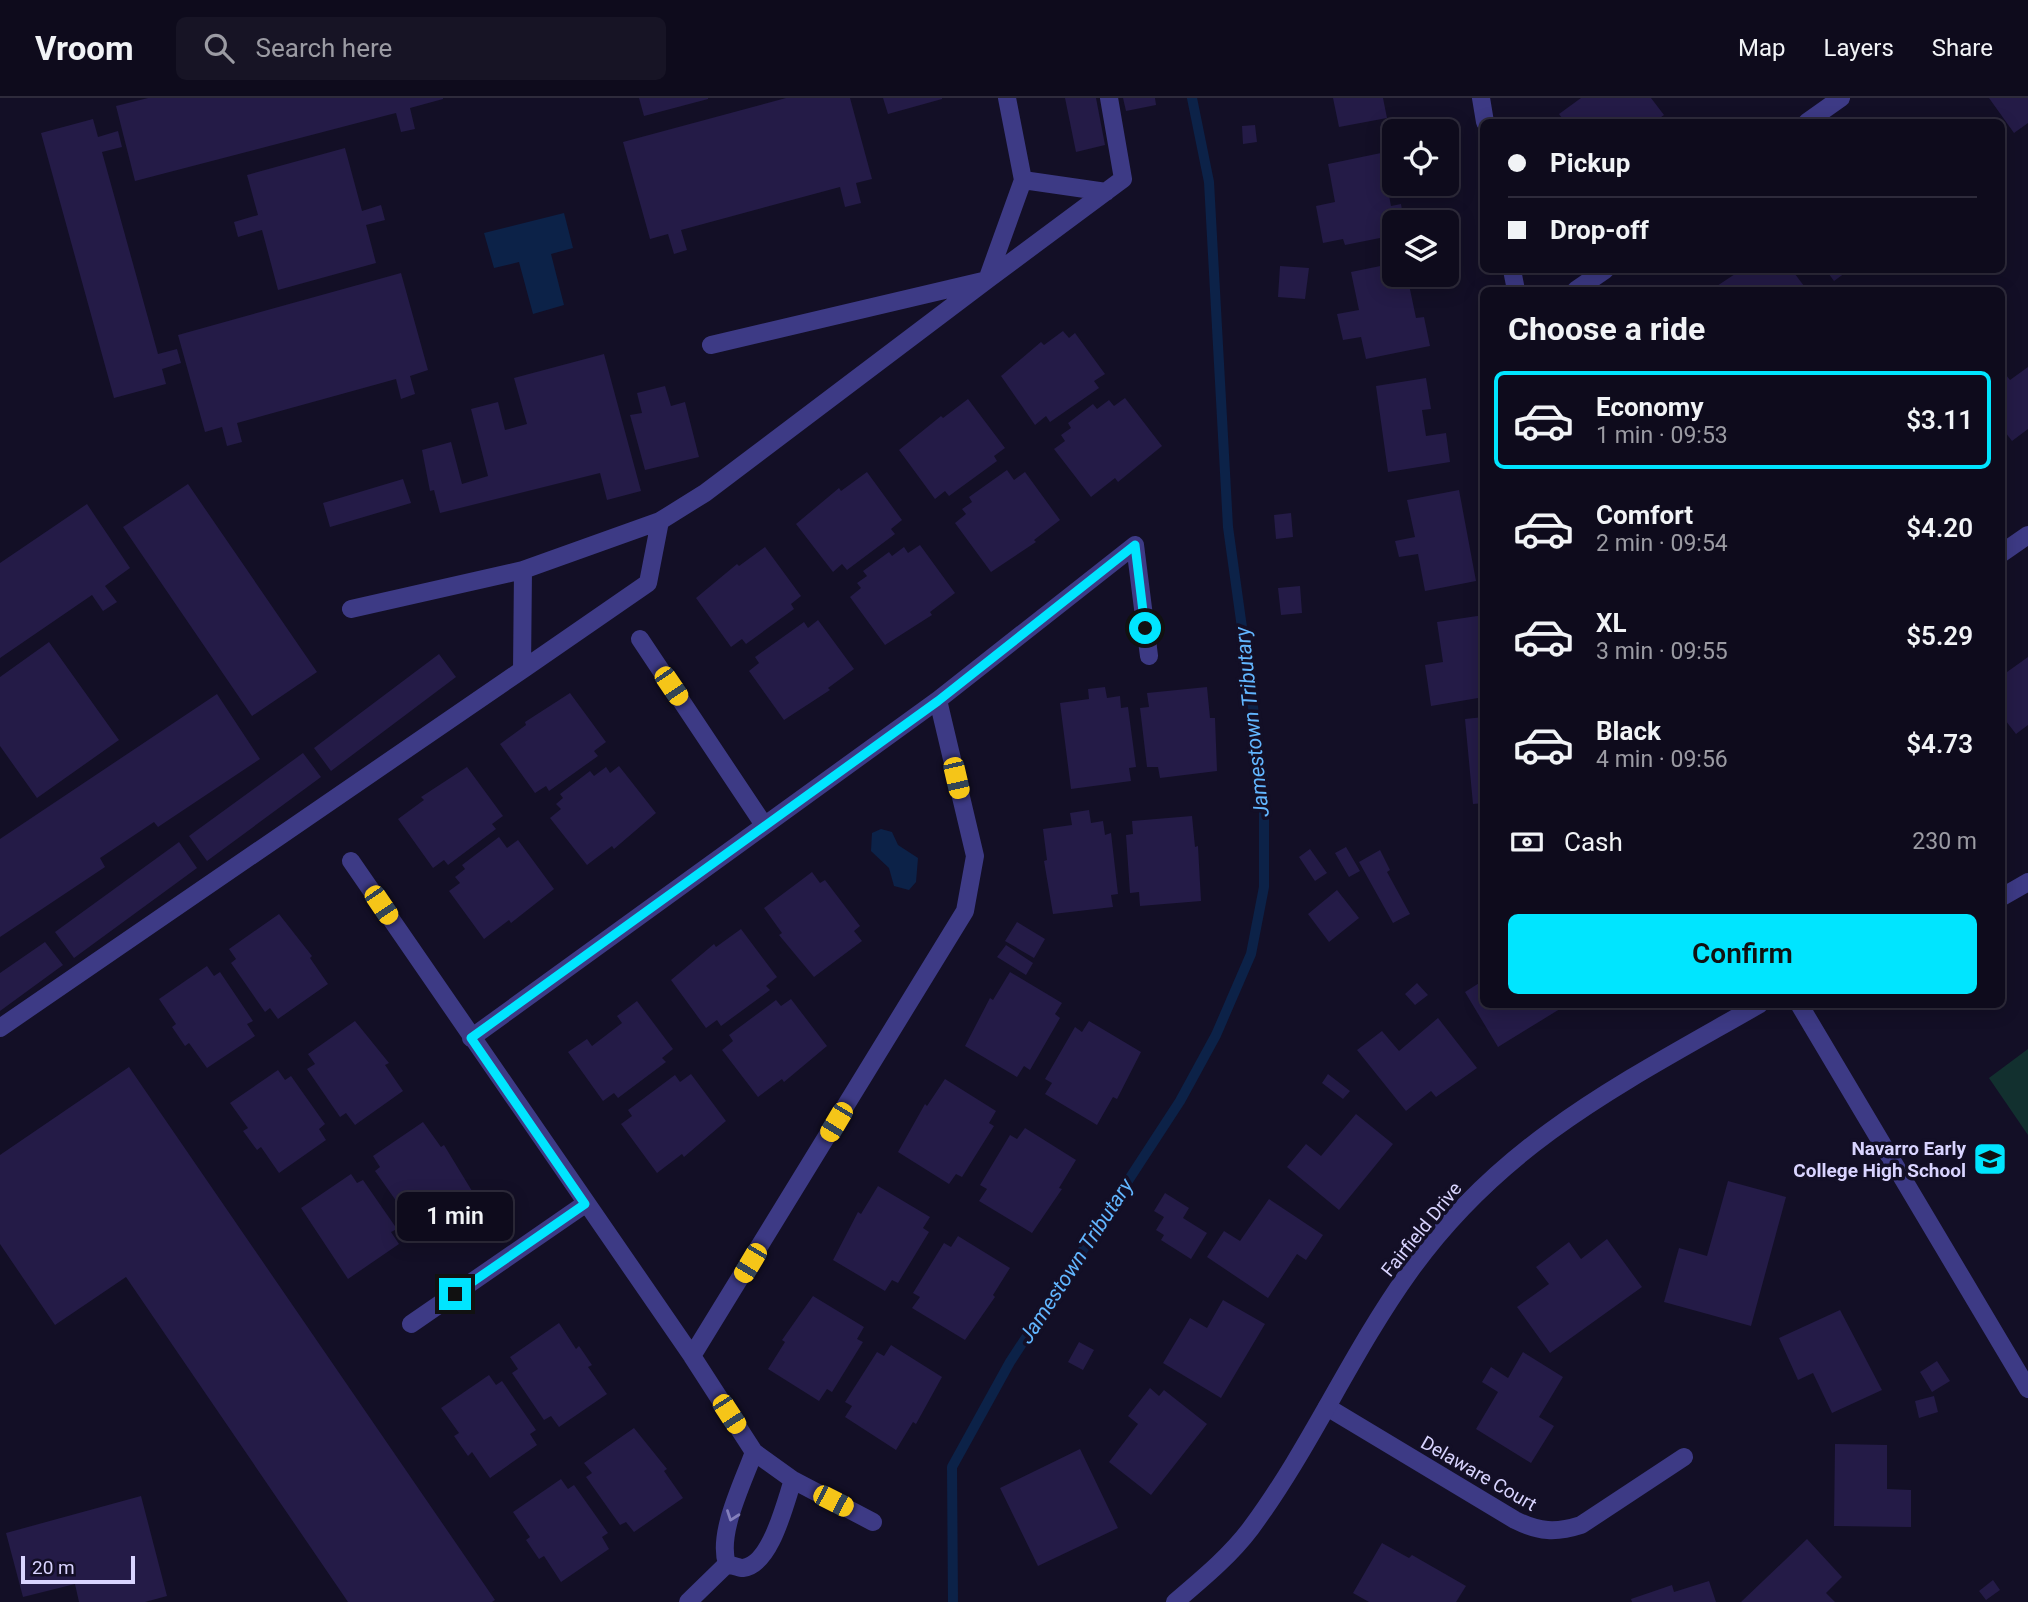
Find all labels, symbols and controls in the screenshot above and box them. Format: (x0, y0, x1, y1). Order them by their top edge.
search box (176, 17, 666, 80)
text: Vroom (35, 29, 134, 68)
icon: search (200, 29, 238, 67)
text: Search here (256, 33, 392, 63)
text: Map (1738, 34, 1786, 62)
text: Layers (1824, 34, 1894, 62)
text: Share (1932, 34, 1993, 62)
map controls (1382, 119, 1459, 287)
button: locate (1382, 119, 1459, 196)
text: Pickup (1550, 148, 1630, 178)
button: layers (1382, 210, 1459, 287)
text: Drop-off (1550, 215, 1649, 245)
text: Choose a ride (1508, 310, 1705, 348)
icon: car (1512, 389, 1575, 452)
text: Economy (1596, 392, 1703, 422)
text: $3.11 (1906, 405, 1973, 435)
text: 1 min · 09:53 (1596, 422, 1728, 449)
icon: car (1512, 497, 1575, 560)
text: Comfort (1596, 500, 1693, 530)
text: $4.20 (1906, 513, 1973, 543)
text: 2 min · 09:54 (1596, 530, 1728, 557)
icon: car (1512, 605, 1575, 668)
text: XL (1596, 608, 1627, 638)
route start (1129, 612, 1161, 644)
text: $5.29 (1906, 621, 1973, 651)
water label: Jamestown Tributary (1230, 624, 1274, 818)
text: 3 min · 09:55 (1596, 638, 1728, 665)
car (651, 663, 692, 709)
icon: car (1512, 713, 1575, 776)
text: Black (1596, 716, 1661, 746)
text: $4.73 (1906, 729, 1973, 759)
text: 4 min · 09:56 (1596, 746, 1728, 773)
car (942, 755, 971, 801)
icon: cash (1508, 823, 1546, 861)
text: Cash (1564, 827, 1623, 857)
text: 230 m (1912, 828, 1977, 855)
car (361, 882, 402, 928)
button: Confirm (1508, 914, 1977, 994)
car (817, 1099, 856, 1145)
place label: Navarro Early College High School (1793, 1137, 1966, 1182)
school or university icon: Navarro Early College High School (1971, 1140, 2009, 1178)
water label: Jamestown Tributary (1014, 1173, 1139, 1348)
street label: Fairfield Drive (1376, 1177, 1466, 1281)
callout: 1 min (397, 1192, 513, 1242)
text: 1 min (426, 1203, 484, 1230)
car (731, 1240, 770, 1286)
route end (439, 1278, 471, 1310)
car (709, 1391, 750, 1437)
street label: Delaware Court (1417, 1431, 1541, 1516)
car (810, 1482, 857, 1520)
one-way arrow (726, 1510, 740, 1522)
scale bar (21, 1553, 135, 1585)
text: 20 m (32, 1556, 75, 1579)

